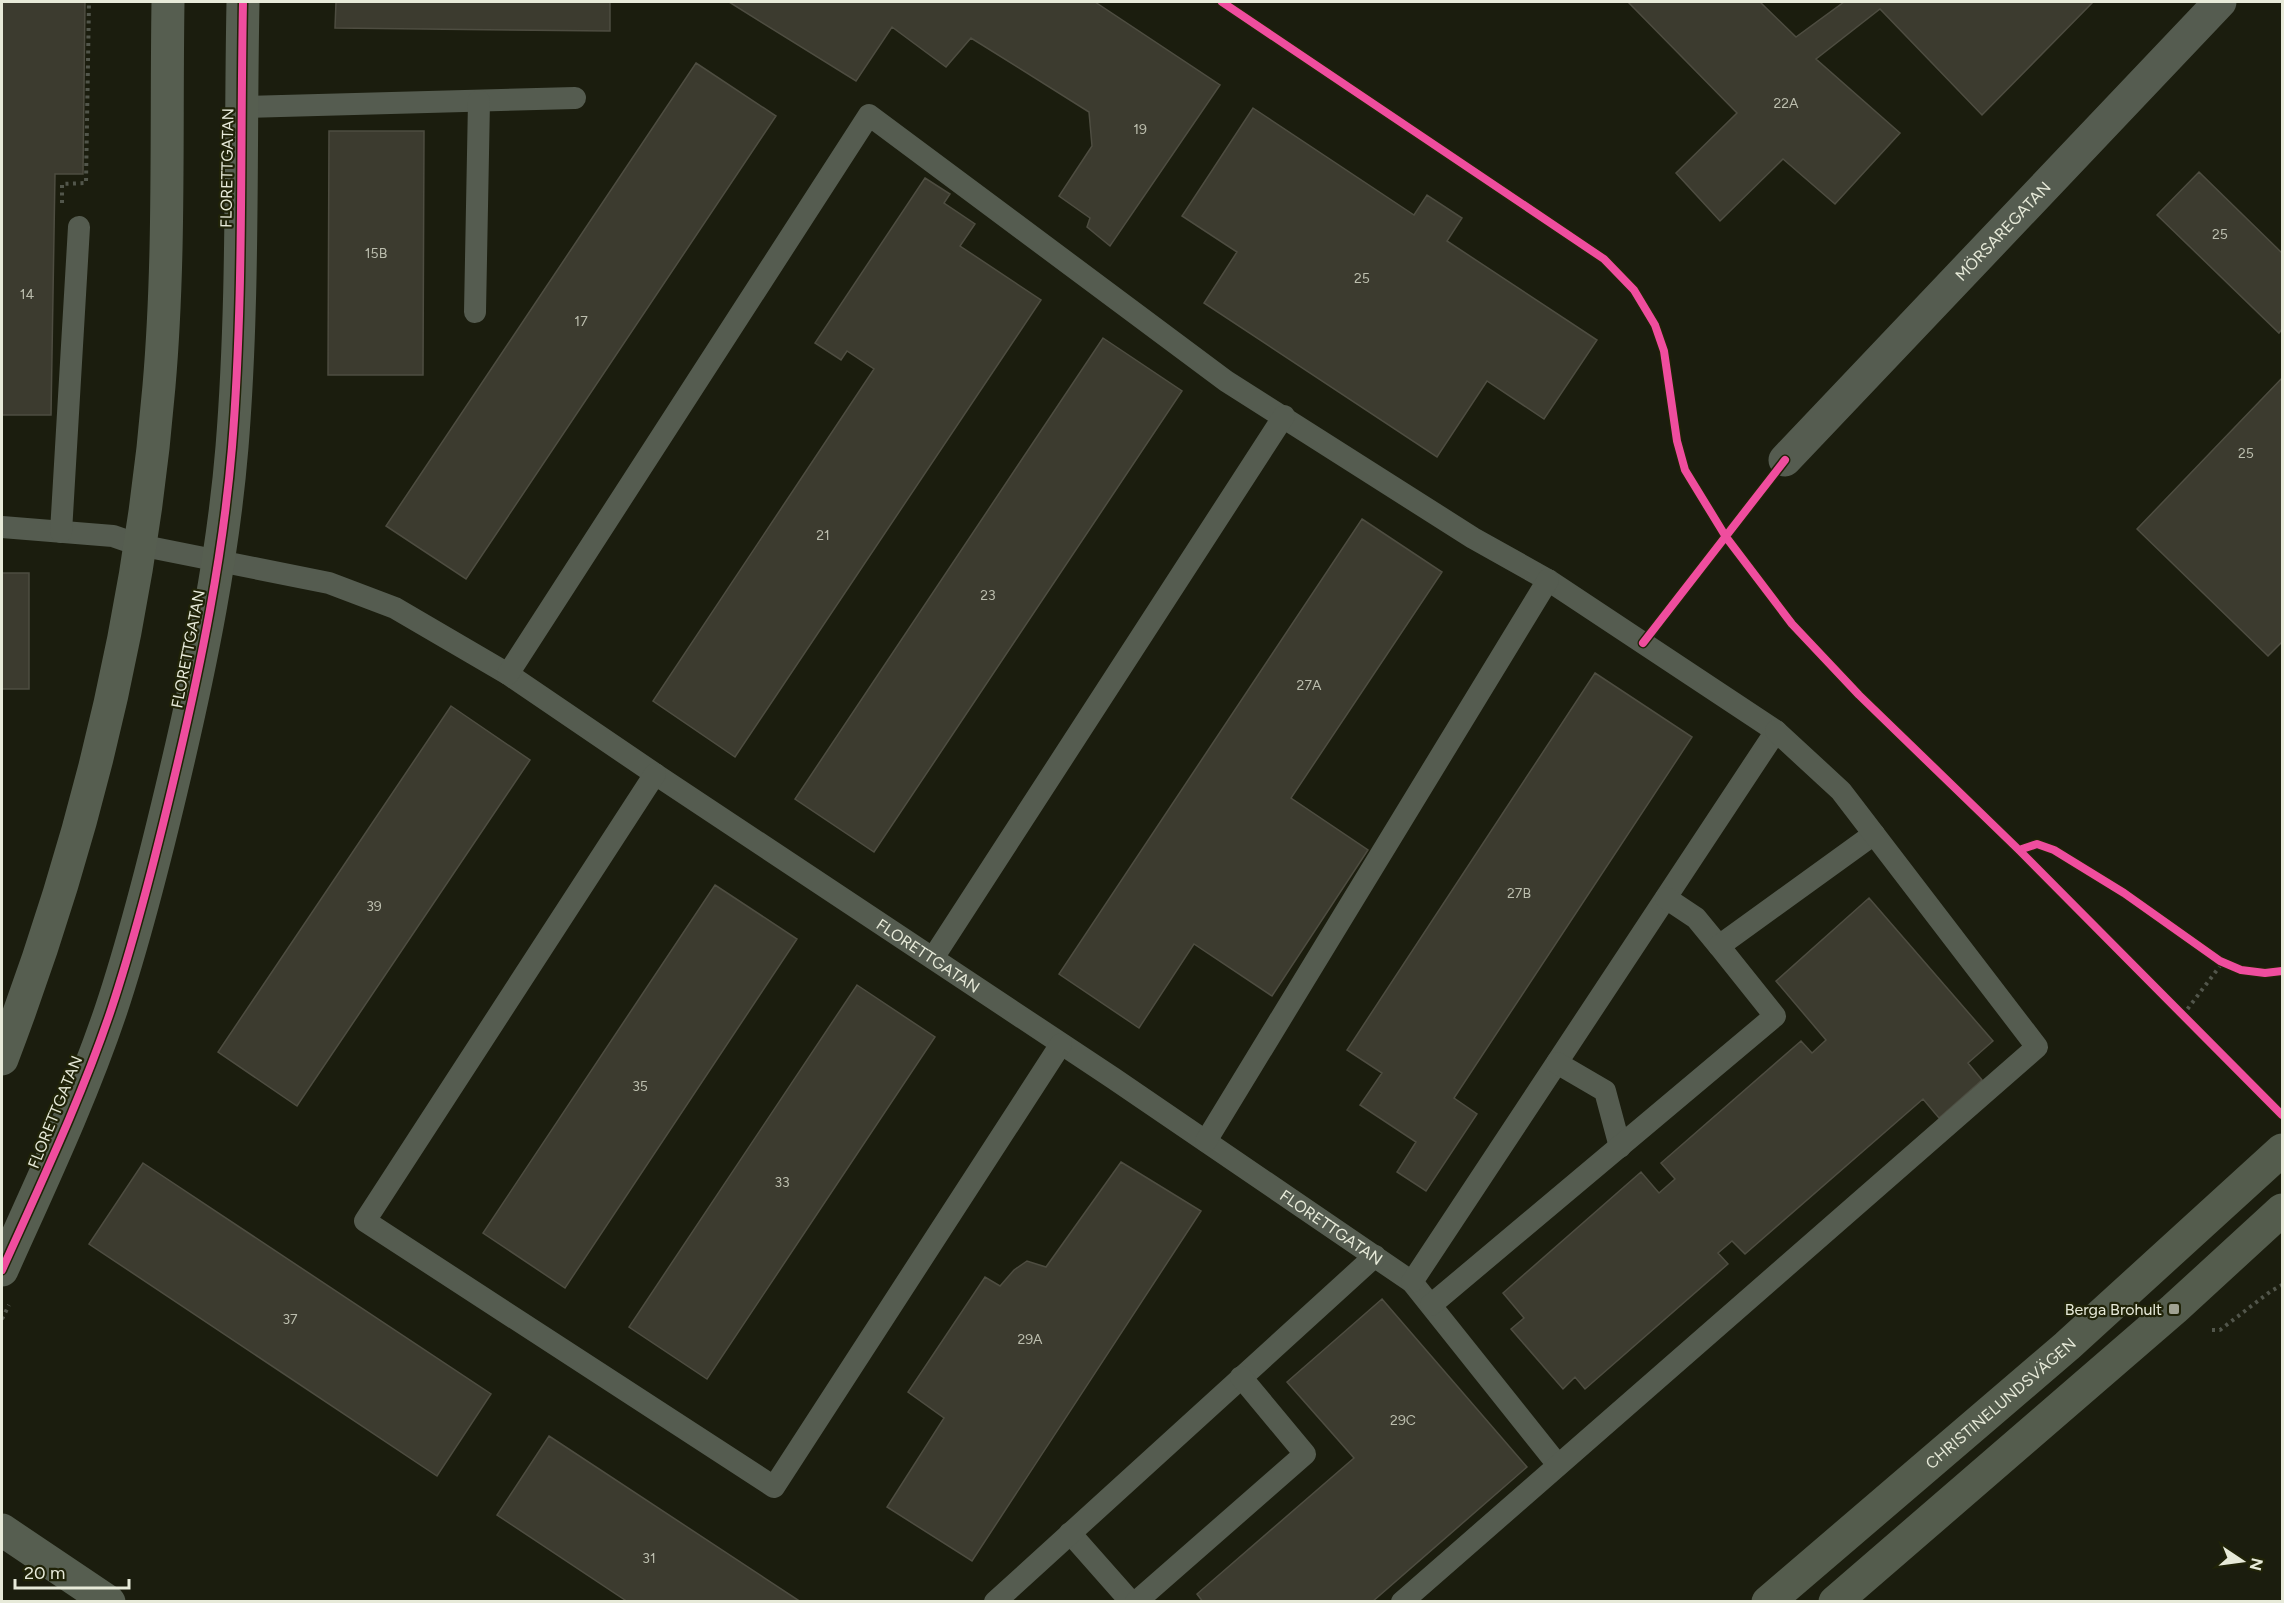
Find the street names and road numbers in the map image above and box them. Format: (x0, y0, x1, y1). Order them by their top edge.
street label: FLORETTGATAN (216, 108, 238, 228)
street label: MÖRSAREGATAN (1951, 177, 2054, 284)
street label: FLORETTGATAN (167, 588, 209, 710)
street label: FLORETTGATAN (873, 914, 984, 997)
street label: FLORETTGATAN (24, 1053, 86, 1171)
street label: FLORETTGATAN (1276, 1185, 1386, 1269)
street label: CHRISTINELUNDSVÄGEN (1921, 1333, 2079, 1473)

